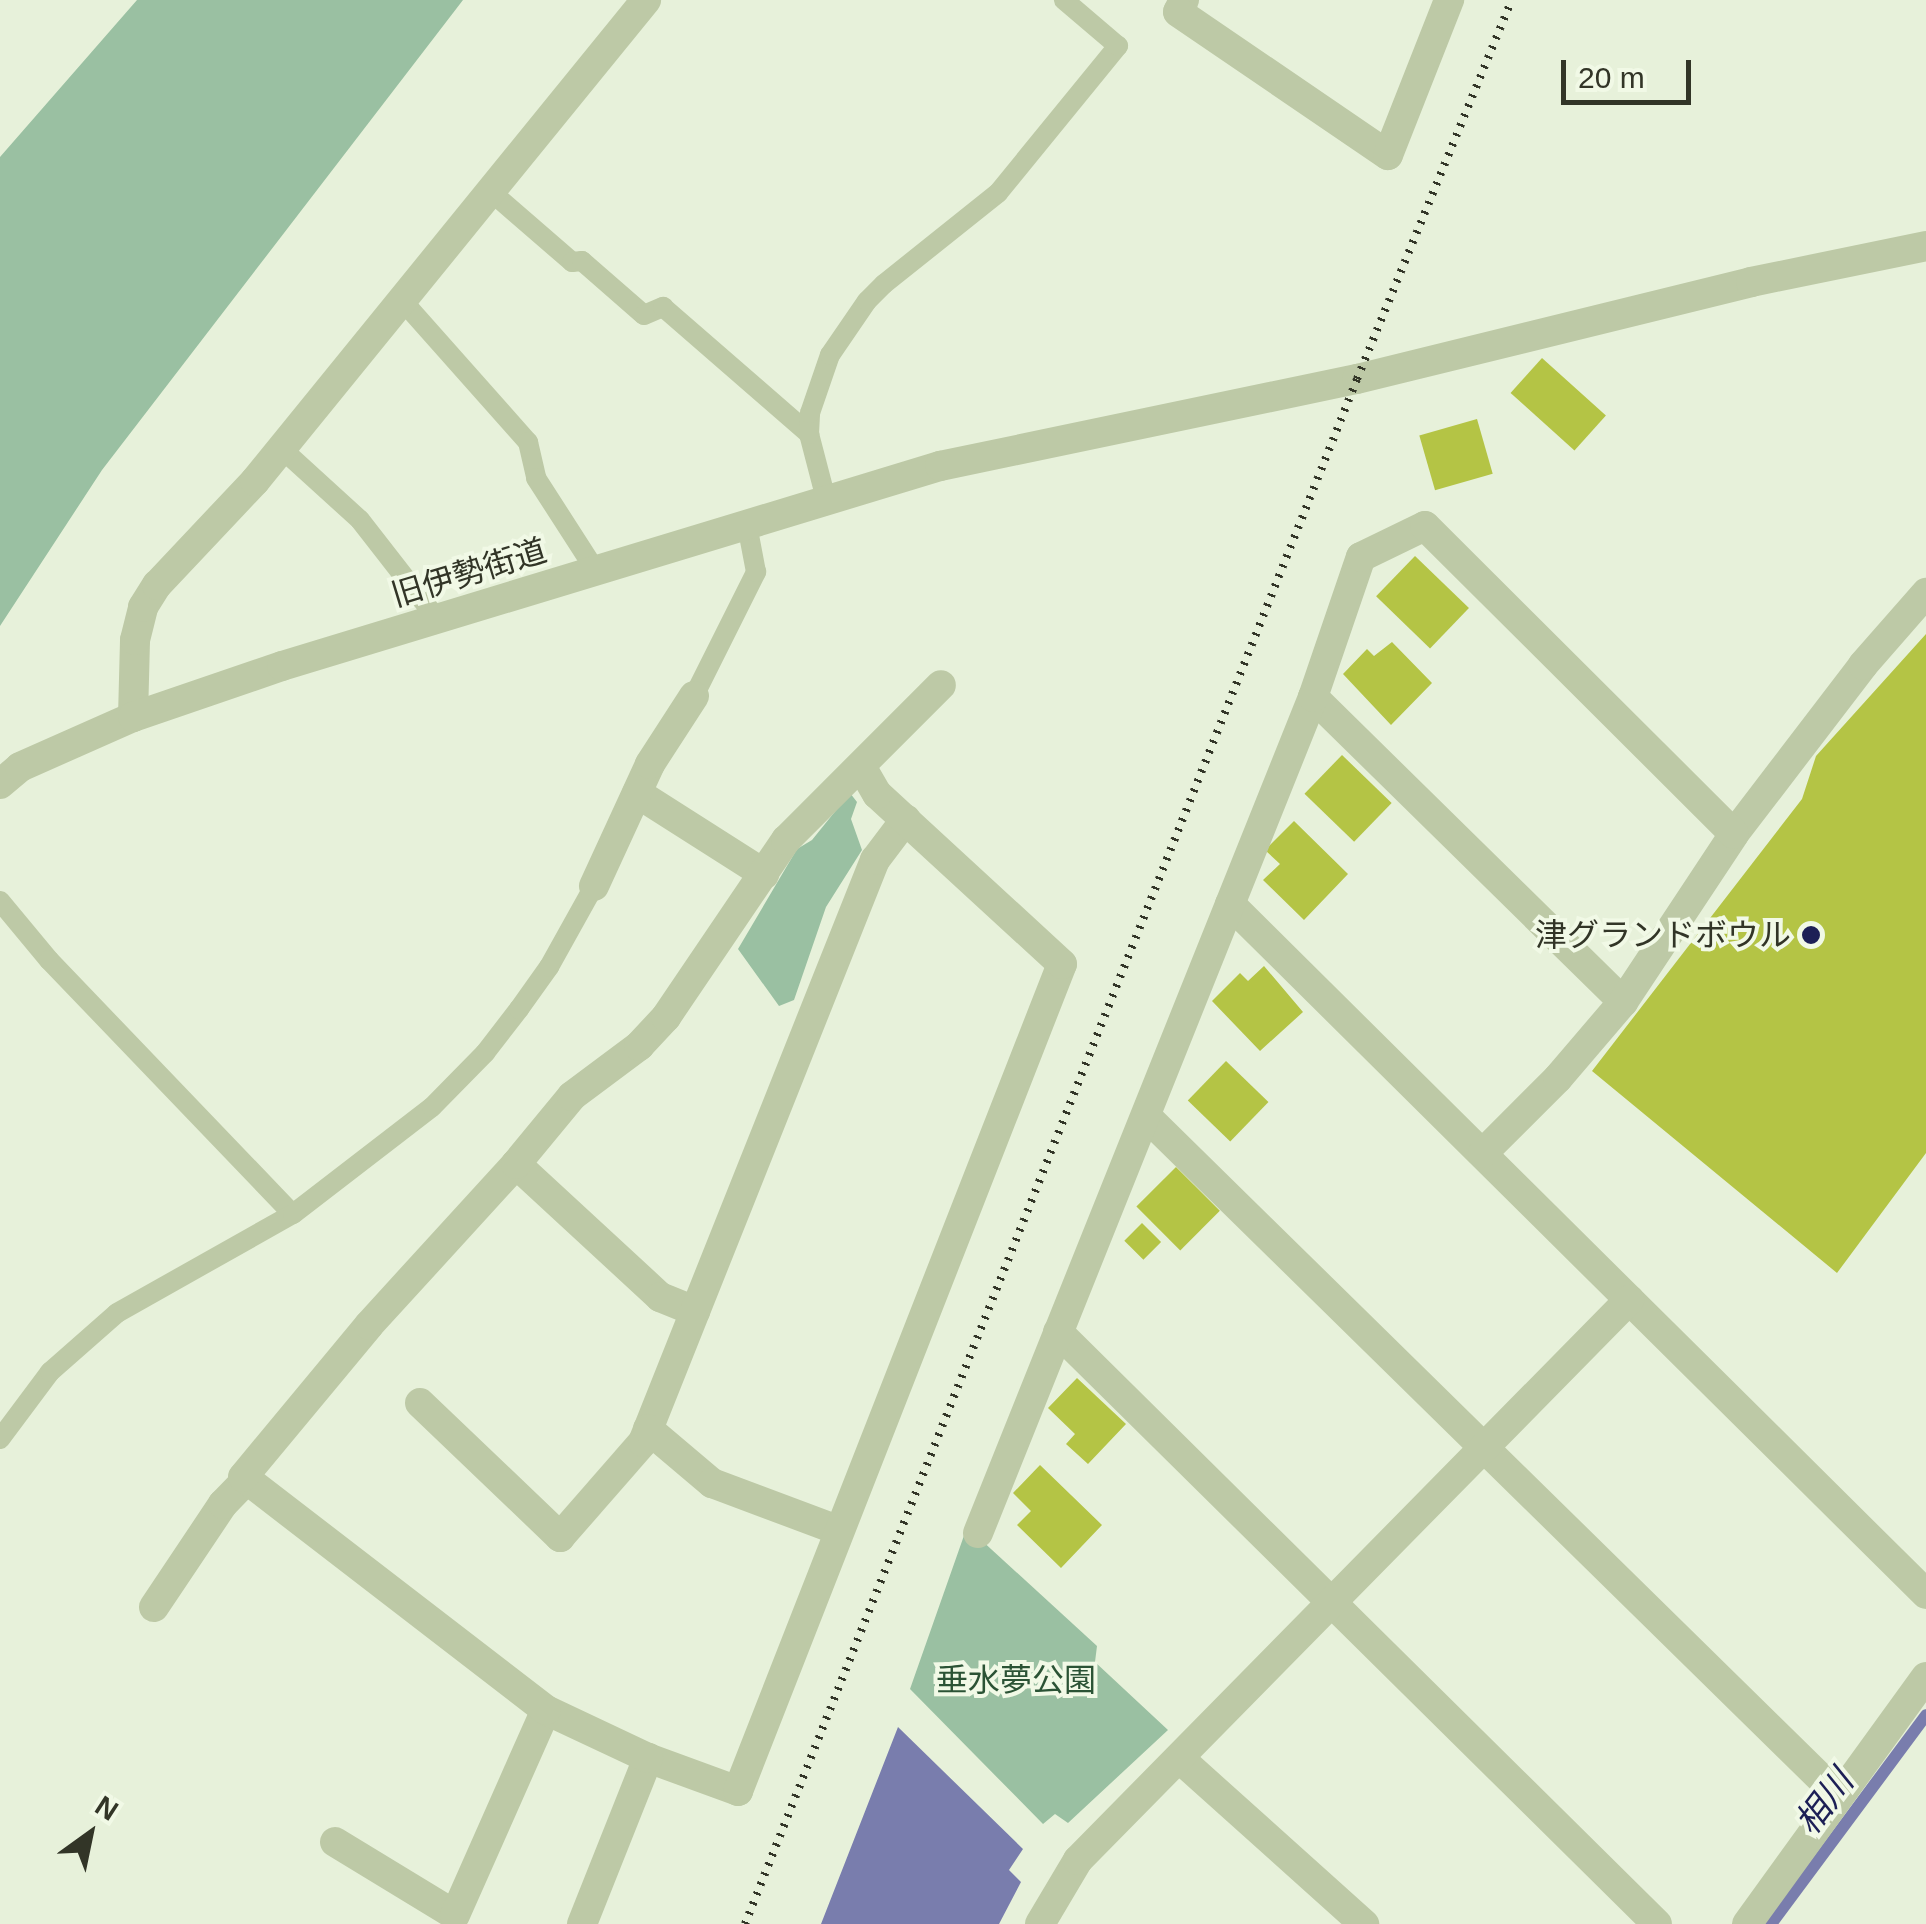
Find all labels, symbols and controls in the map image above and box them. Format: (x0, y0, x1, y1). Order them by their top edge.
scale bar (1566, 40, 1696, 102)
text: 20 m (1578, 61, 1645, 94)
street label: 旧伊勢街道 (387, 531, 551, 615)
place label: 津グランドボウル (1535, 916, 1791, 954)
marker: 津グランドボウル (1800, 924, 1822, 946)
park label: 垂水夢公園 (936, 1661, 1096, 1699)
water label: 相川 (1786, 1761, 1862, 1843)
north arrow (40, 1784, 140, 1884)
text: N (90, 1790, 124, 1827)

